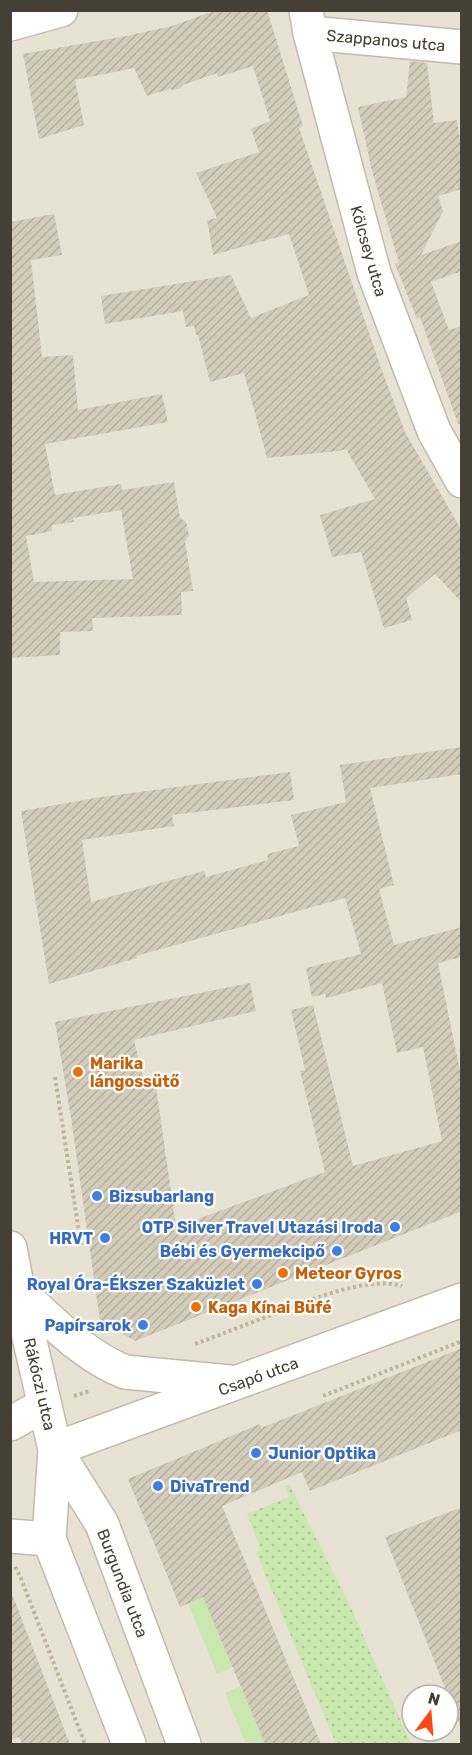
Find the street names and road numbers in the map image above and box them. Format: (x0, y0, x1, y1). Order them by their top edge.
street label: Szappanos utca (326, 26, 446, 55)
street label: Kölcsey utca (346, 203, 391, 299)
street label: Rákóczi utca (20, 1336, 59, 1432)
street label: Csapó utca (216, 1353, 301, 1400)
street label: Burgundia utca (93, 1526, 152, 1640)

